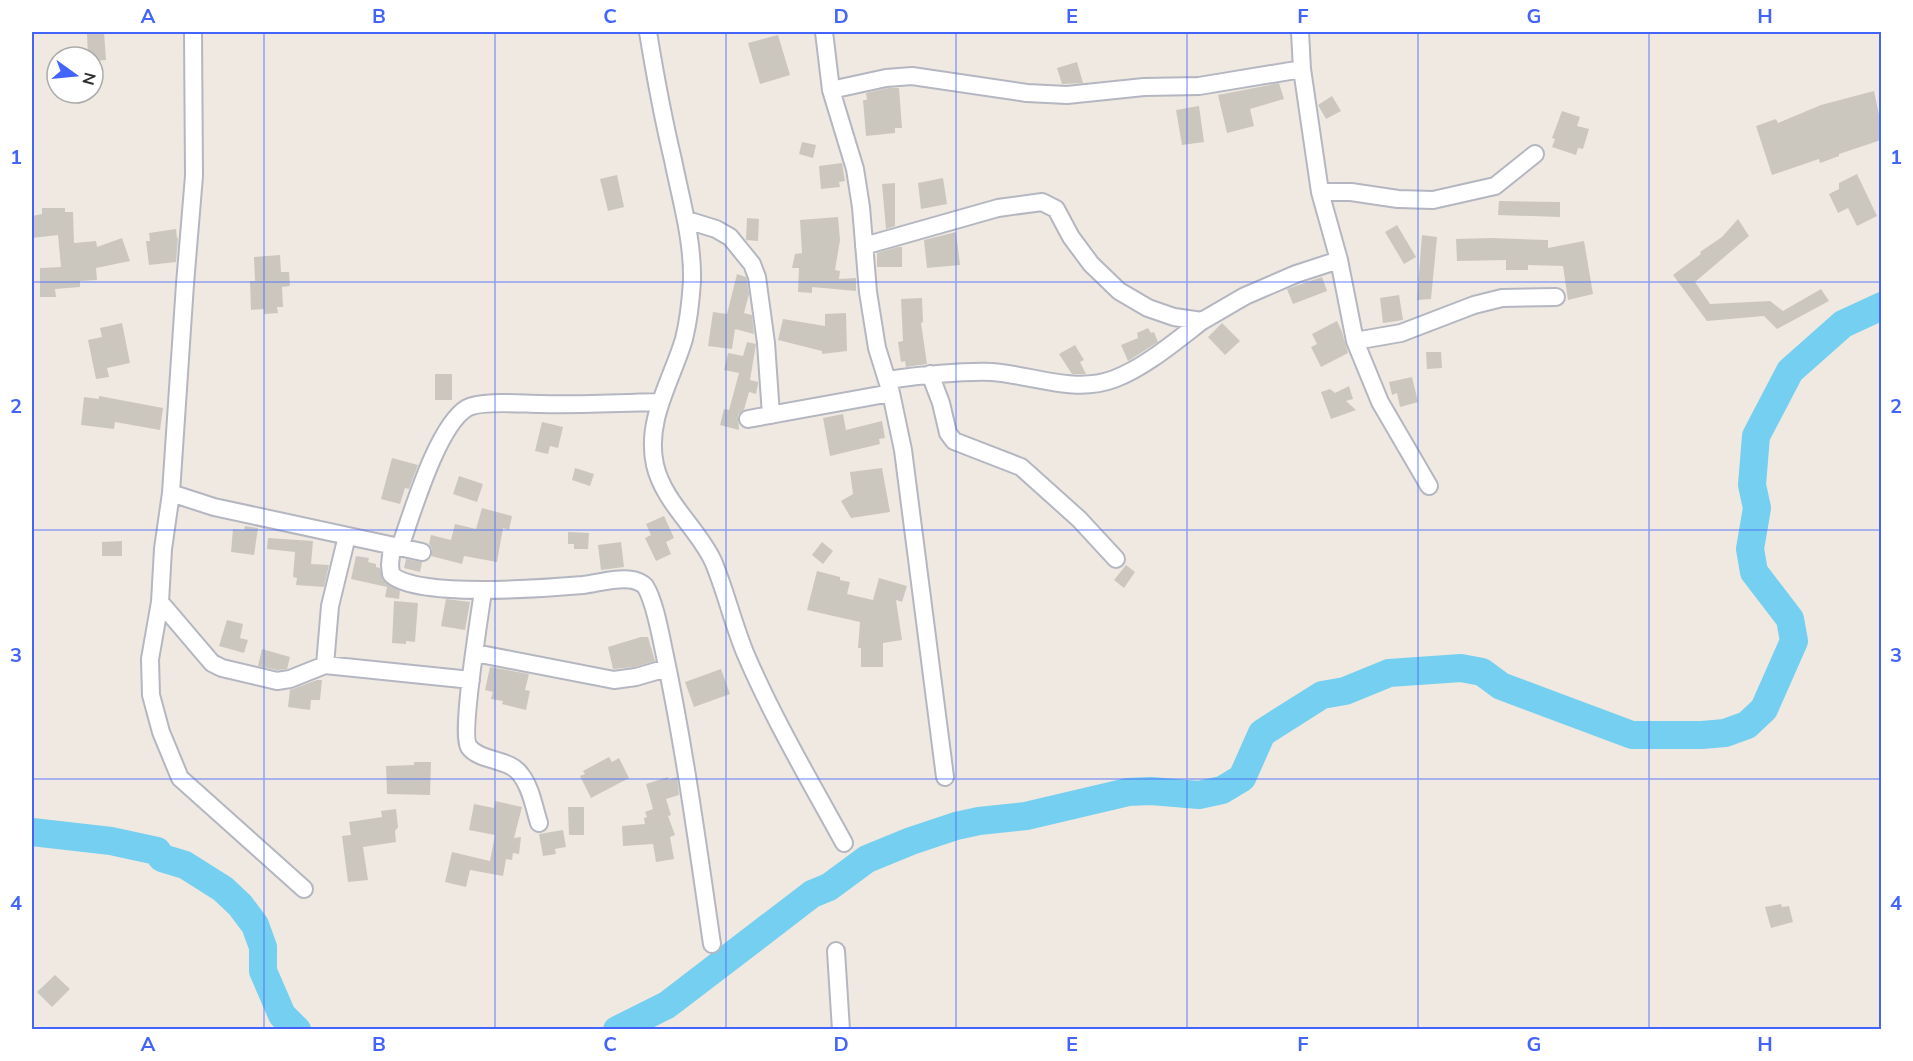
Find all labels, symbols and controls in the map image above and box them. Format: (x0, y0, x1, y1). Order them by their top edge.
text: A (141, 3, 156, 28)
text: B (372, 3, 386, 28)
text: C (603, 3, 617, 28)
text: D (833, 3, 849, 28)
text: E (1066, 3, 1078, 28)
text: F (1297, 3, 1309, 28)
text: G (1527, 3, 1541, 28)
text: H (1757, 3, 1773, 28)
north arrow (45, 45, 105, 105)
text: N (78, 70, 101, 87)
text: 1 (10, 144, 22, 169)
text: 1 (1890, 144, 1902, 169)
text: 2 (10, 393, 22, 418)
text: 2 (1890, 393, 1902, 418)
text: 3 (10, 642, 22, 667)
text: 3 (1890, 642, 1902, 667)
text: 4 (10, 890, 22, 915)
text: 4 (1890, 890, 1902, 915)
text: A (141, 1031, 156, 1056)
text: B (372, 1031, 386, 1056)
text: C (603, 1031, 617, 1056)
text: D (833, 1031, 849, 1056)
text: E (1066, 1031, 1078, 1056)
text: F (1297, 1031, 1309, 1056)
text: G (1527, 1031, 1541, 1056)
text: H (1757, 1031, 1773, 1056)

